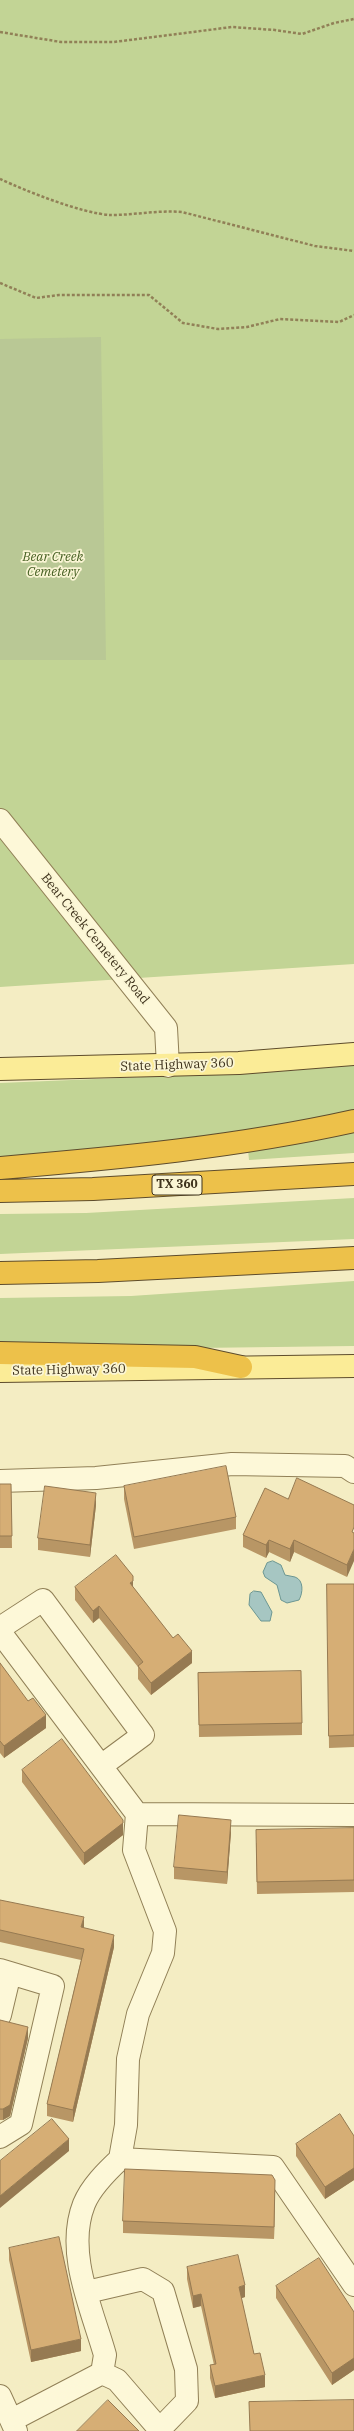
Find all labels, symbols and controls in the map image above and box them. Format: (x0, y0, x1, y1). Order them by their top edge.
park label: Bear Creek Cemetery (23, 549, 83, 580)
street label: Bear Creek Cemetery Road (37, 871, 153, 1007)
street label: State Highway 360 (120, 1055, 234, 1075)
road number: TX 360 (152, 1175, 202, 1195)
street label: State Highway 360 (12, 1361, 126, 1379)

